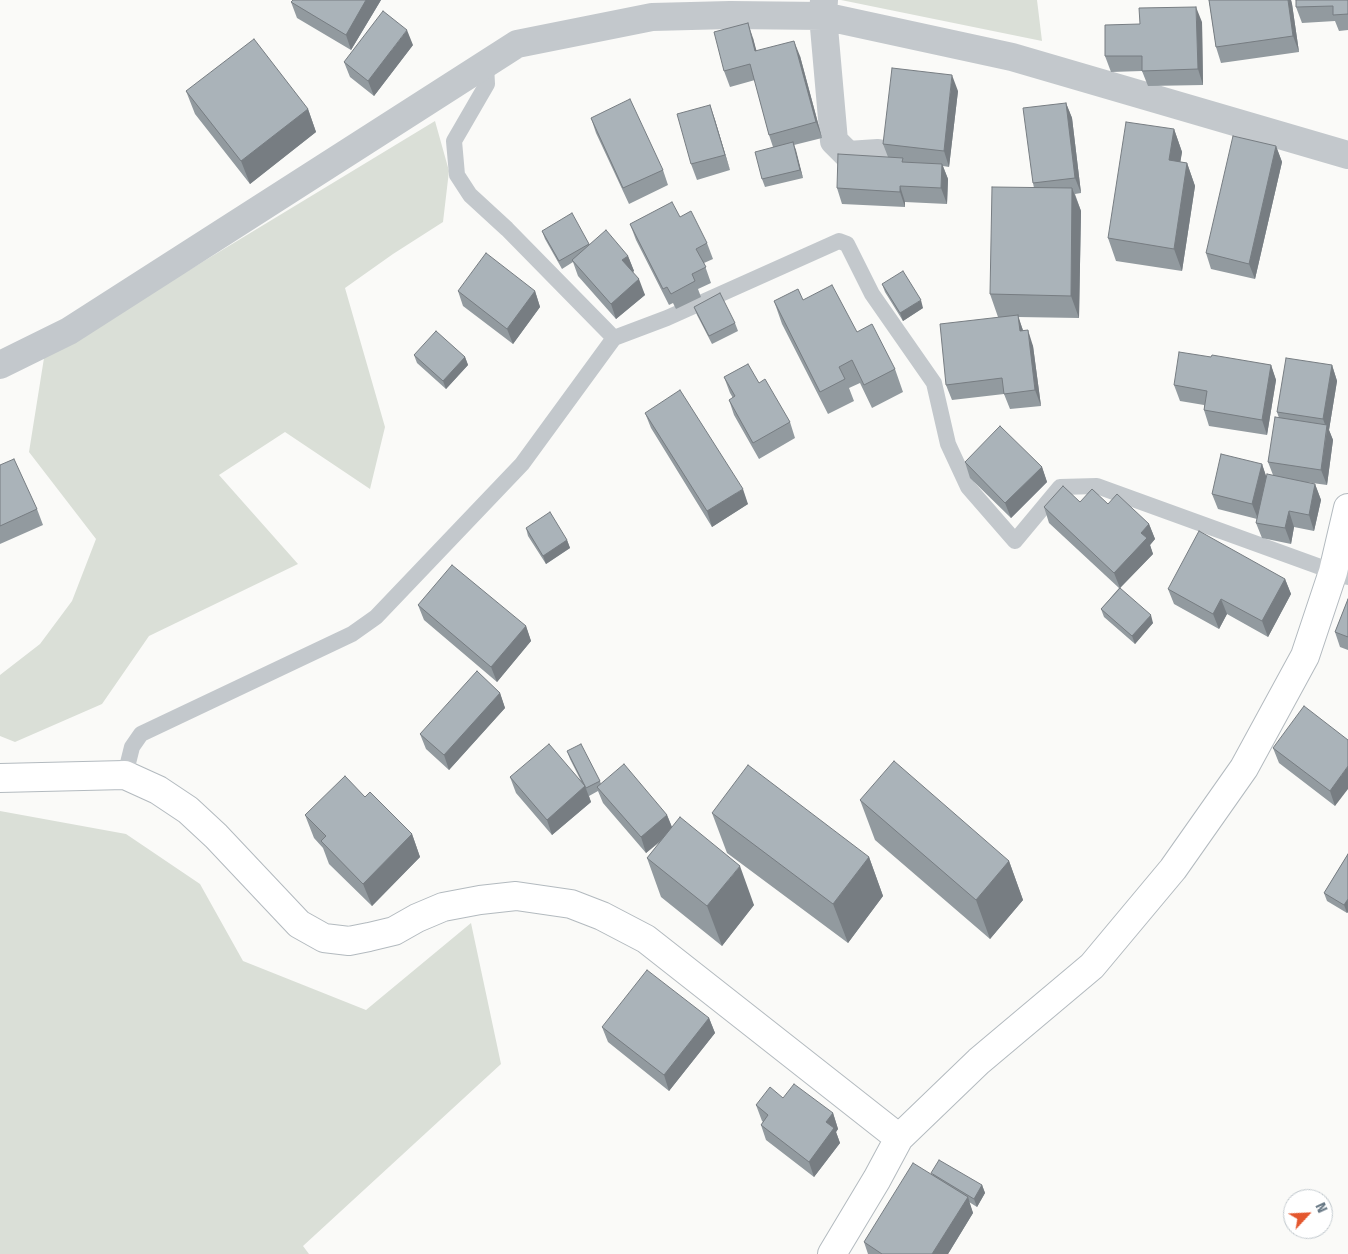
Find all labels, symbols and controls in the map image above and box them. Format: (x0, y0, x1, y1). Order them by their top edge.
north arrow (1283, 1189, 1333, 1239)
text: N (1311, 1200, 1331, 1216)

